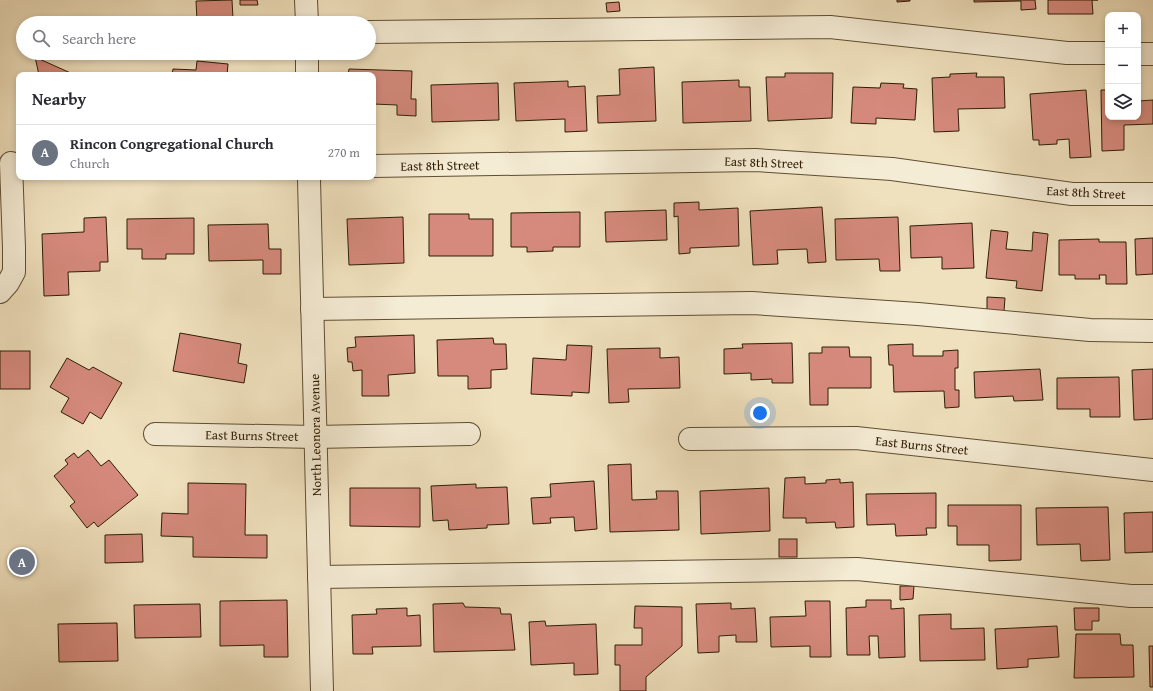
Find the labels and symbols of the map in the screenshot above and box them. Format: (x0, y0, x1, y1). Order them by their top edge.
street label: East 8th Street (724, 152, 804, 173)
street label: East 8th Street (400, 155, 480, 176)
street label: East 8th Street (1046, 181, 1126, 204)
street label: North Leonora Avenue (305, 374, 326, 496)
your location (750, 403, 770, 423)
street label: East Burns Street (205, 425, 299, 446)
street label: East Burns Street (875, 431, 970, 460)
pin: A (9, 547, 35, 577)

